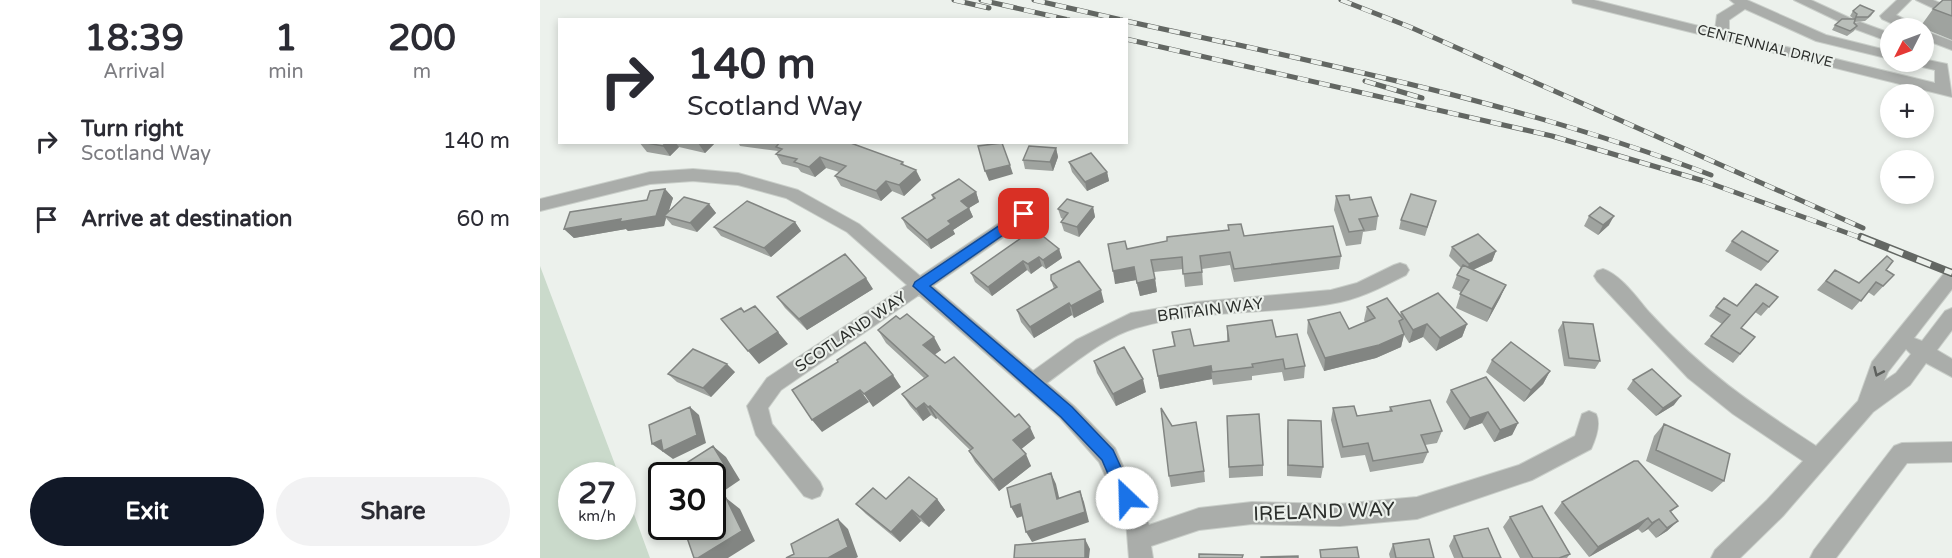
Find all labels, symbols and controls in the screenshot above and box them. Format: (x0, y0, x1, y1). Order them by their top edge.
text: 18:39 (84, 17, 184, 60)
text: 1 (275, 17, 297, 60)
text: 200 (388, 17, 456, 60)
north arrow (1880, 18, 1934, 72)
map controls (1880, 18, 1934, 204)
street label: CENTENNIAL DRIVE (1695, 21, 1835, 71)
text: 140 m (687, 39, 816, 90)
icon: right (588, 42, 666, 120)
text: Arrival (103, 60, 165, 84)
text: min (268, 60, 304, 84)
text: m (413, 60, 431, 84)
button: + (1880, 84, 1934, 138)
text: Scotland Way (687, 90, 863, 123)
text: Turn right (81, 116, 183, 142)
icon: right (30, 125, 63, 158)
text: 140 m (443, 128, 510, 154)
text: Scotland Way (81, 142, 211, 166)
button: − (1880, 150, 1934, 204)
pin (998, 188, 1049, 239)
icon: arrive (1007, 197, 1040, 230)
icon: arrive (30, 203, 63, 236)
text: Arrive at destination (81, 206, 292, 232)
text: 60 m (456, 206, 510, 232)
street label: SCOTLAND WAY (791, 287, 911, 377)
street label: BRITAIN WAY (1156, 294, 1264, 326)
one-way arrow (1873, 366, 1885, 377)
speed limit sign: 30 (648, 462, 726, 540)
position arrow (1095, 466, 1159, 530)
text: 27 (578, 475, 616, 512)
button: Exit (30, 477, 264, 546)
button: Share (276, 477, 510, 546)
street label: IRELAND WAY (1253, 498, 1395, 526)
text: km/h (578, 507, 616, 525)

